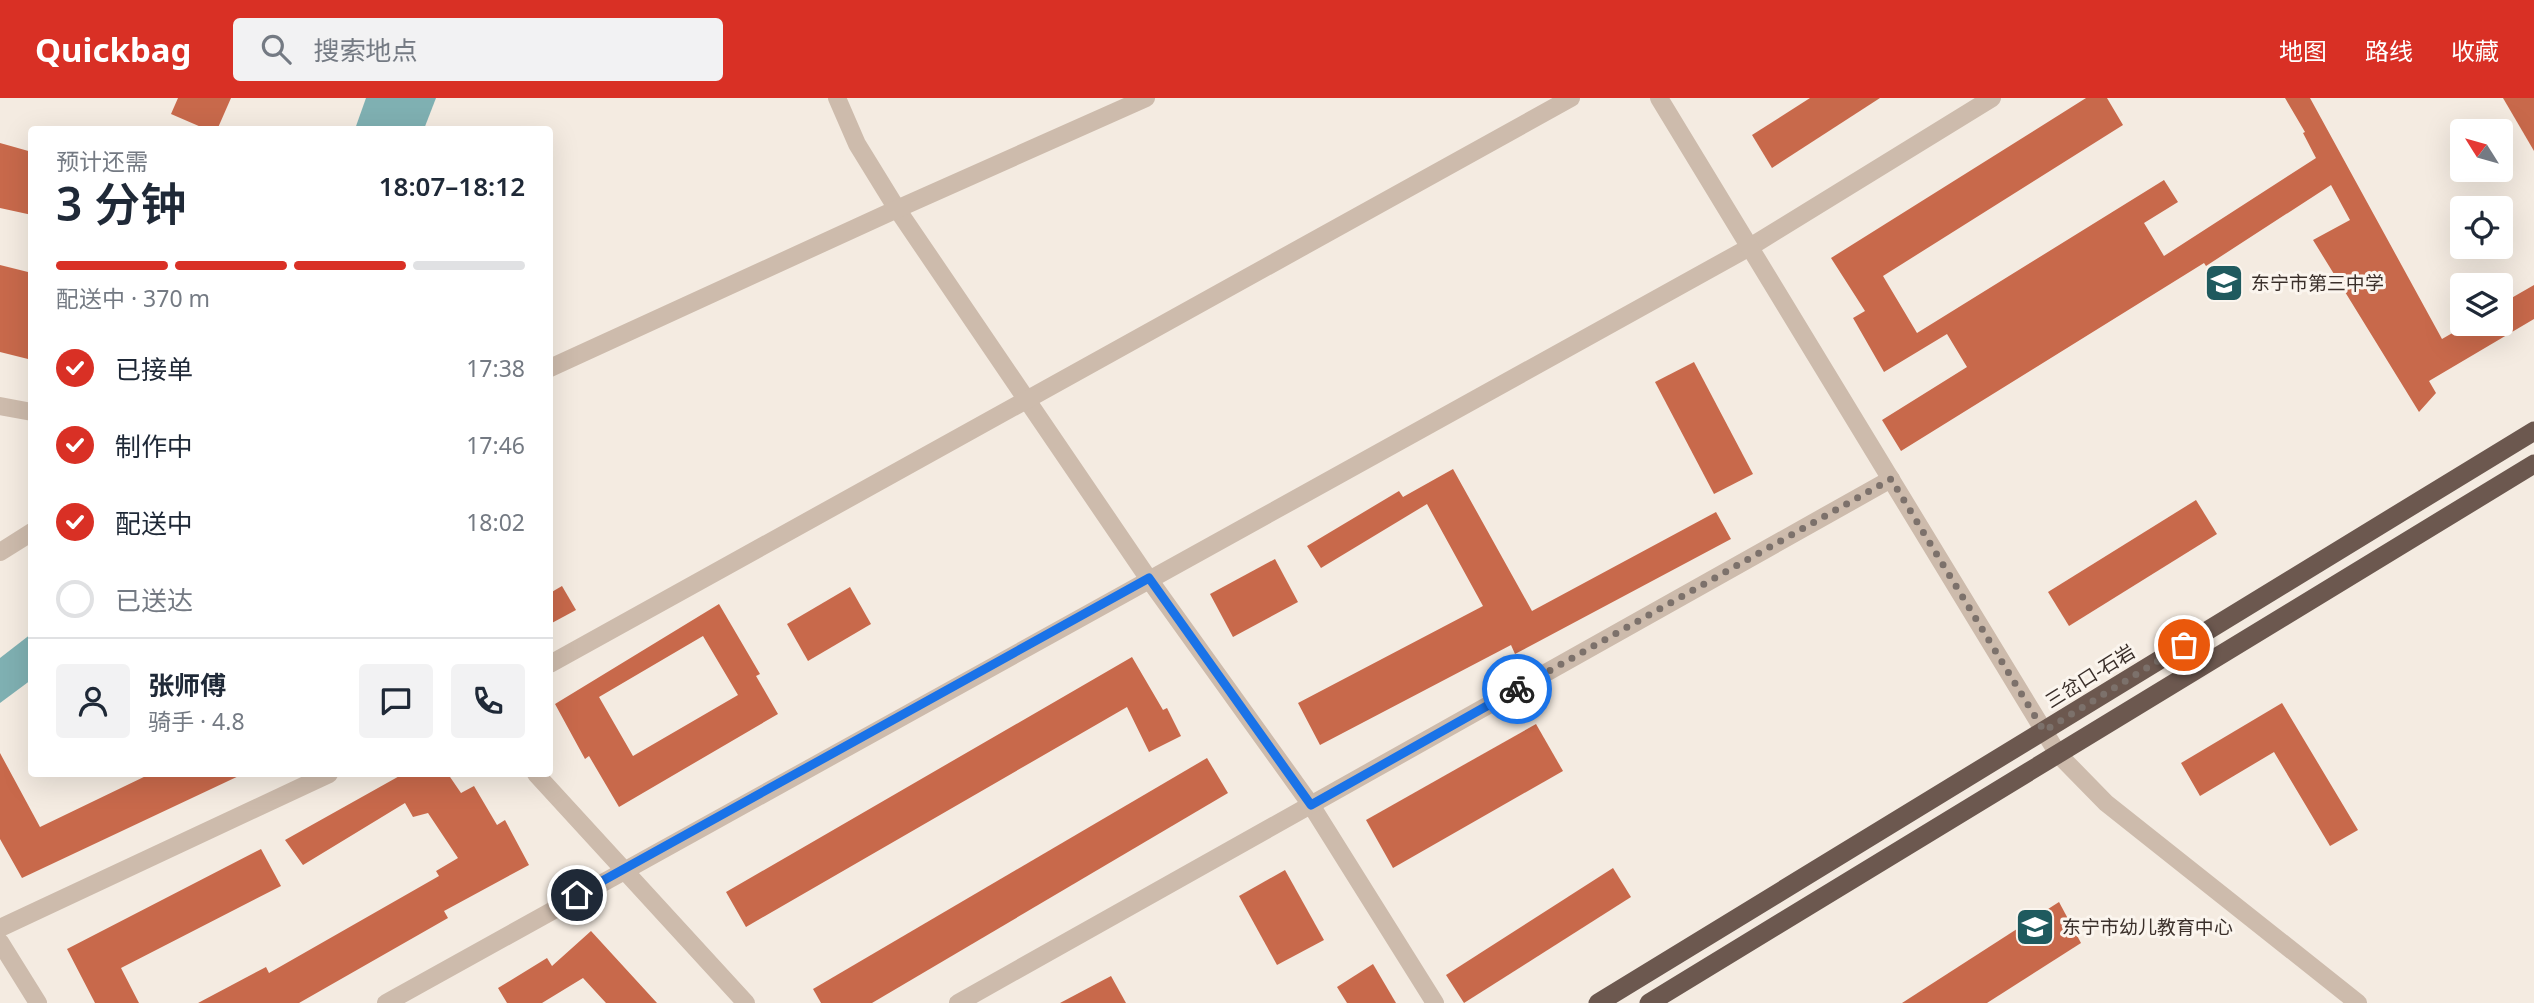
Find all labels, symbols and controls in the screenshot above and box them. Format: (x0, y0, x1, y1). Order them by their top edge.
search box (233, 18, 723, 81)
text: Quickbag (35, 27, 191, 72)
icon: search (257, 30, 295, 68)
text: 搜索地点 (313, 32, 417, 68)
text: 地图 (2279, 34, 2327, 67)
text: 路线 (2365, 34, 2413, 67)
text: 收藏 (2451, 34, 2499, 67)
north arrow (2450, 119, 2513, 182)
map controls (2450, 119, 2513, 336)
text: 预计还需 (56, 145, 148, 177)
text: 18:07–18:12 (379, 168, 525, 204)
text: 3 分钟 (56, 172, 186, 234)
button: locate (2450, 196, 2513, 259)
school or university icon: 东宁市第三中学 (2203, 262, 2245, 304)
place label: 东宁市第三中学 (2251, 270, 2384, 296)
button: layers (2450, 273, 2513, 336)
text: 配送中 · 370 m (56, 282, 210, 314)
icon: check (56, 349, 94, 387)
text: 已接单 (115, 351, 193, 387)
text: 17:38 (466, 352, 525, 384)
icon: check (56, 426, 94, 464)
text: 制作中 (115, 428, 193, 464)
text: 17:46 (466, 429, 525, 461)
icon: check (56, 503, 94, 541)
text: 配送中 (115, 505, 193, 541)
text: 18:02 (466, 506, 525, 538)
text: 已送达 (115, 582, 193, 618)
pin (2154, 615, 2214, 675)
icon: bag (2165, 626, 2203, 664)
street label: 三岔口-石岩 (2040, 638, 2140, 714)
courier (1482, 654, 1552, 724)
button: person (56, 664, 130, 738)
button: chat (359, 664, 433, 738)
button: phone (451, 664, 525, 738)
text: 张师傅 (148, 667, 226, 703)
icon: bike (1498, 670, 1536, 708)
text: 骑手 · 4.8 (148, 705, 245, 737)
pin (547, 865, 607, 925)
icon: home (558, 876, 596, 914)
school or university icon: 东宁市幼儿教育中心 (2014, 906, 2056, 948)
place label: 东宁市幼儿教育中心 (2062, 914, 2233, 940)

